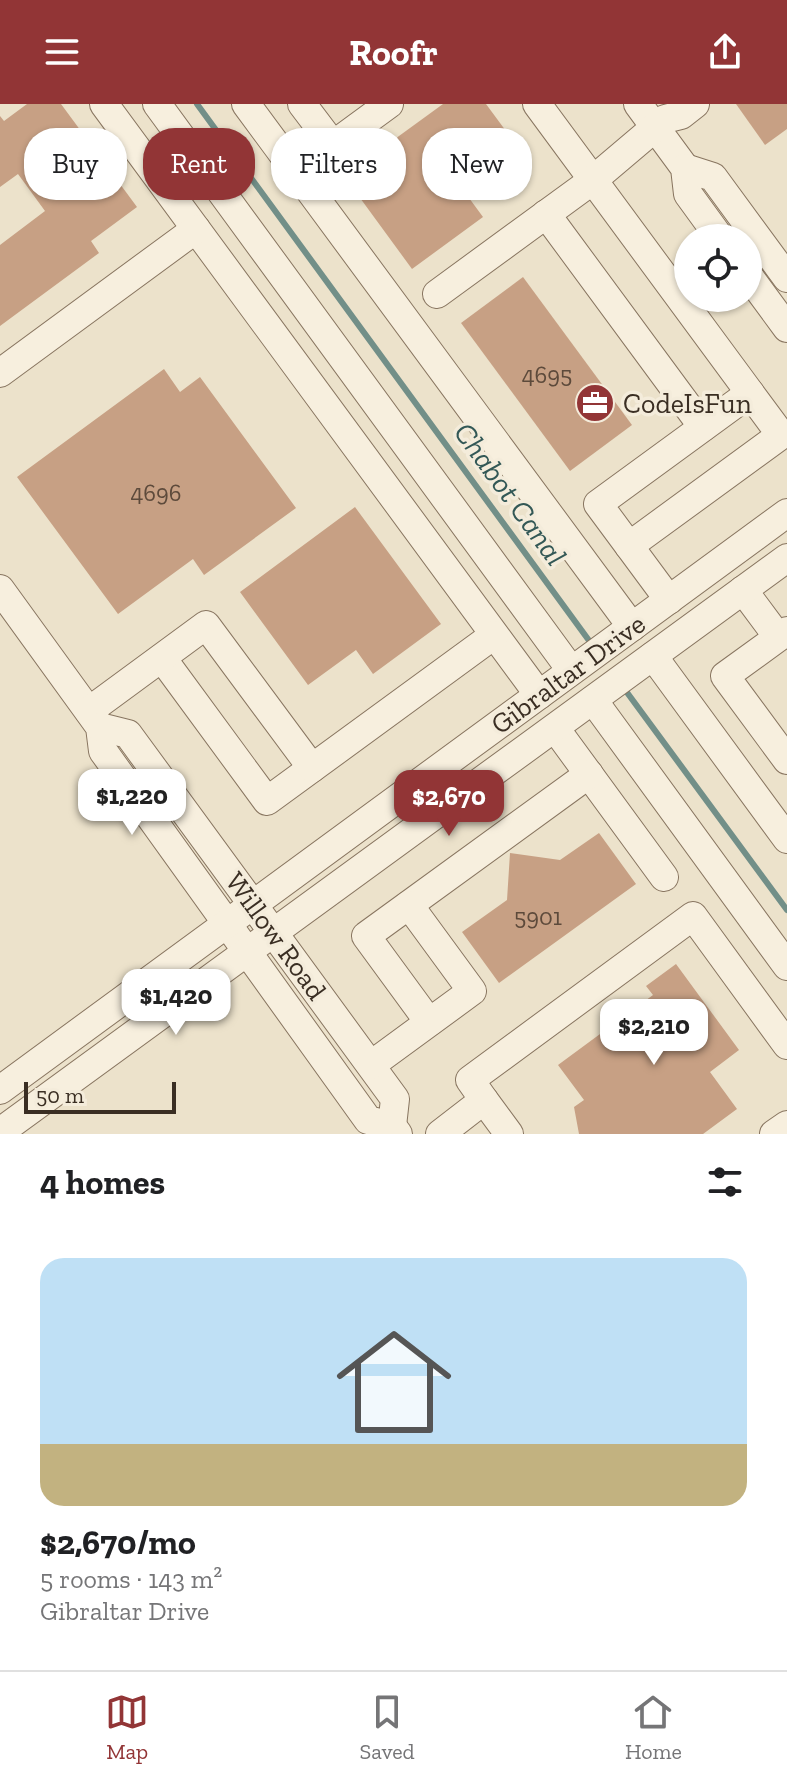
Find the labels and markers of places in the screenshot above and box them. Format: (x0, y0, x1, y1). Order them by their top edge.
office icon: CodeIsFun (574, 382, 616, 424)
place label: CodeIsFun (623, 387, 752, 420)
pin: $1,220 (67, 769, 197, 837)
pin: $2,670 (384, 770, 514, 838)
pin: $1,420 (111, 969, 241, 1037)
pin: $2,210 (589, 999, 719, 1067)

